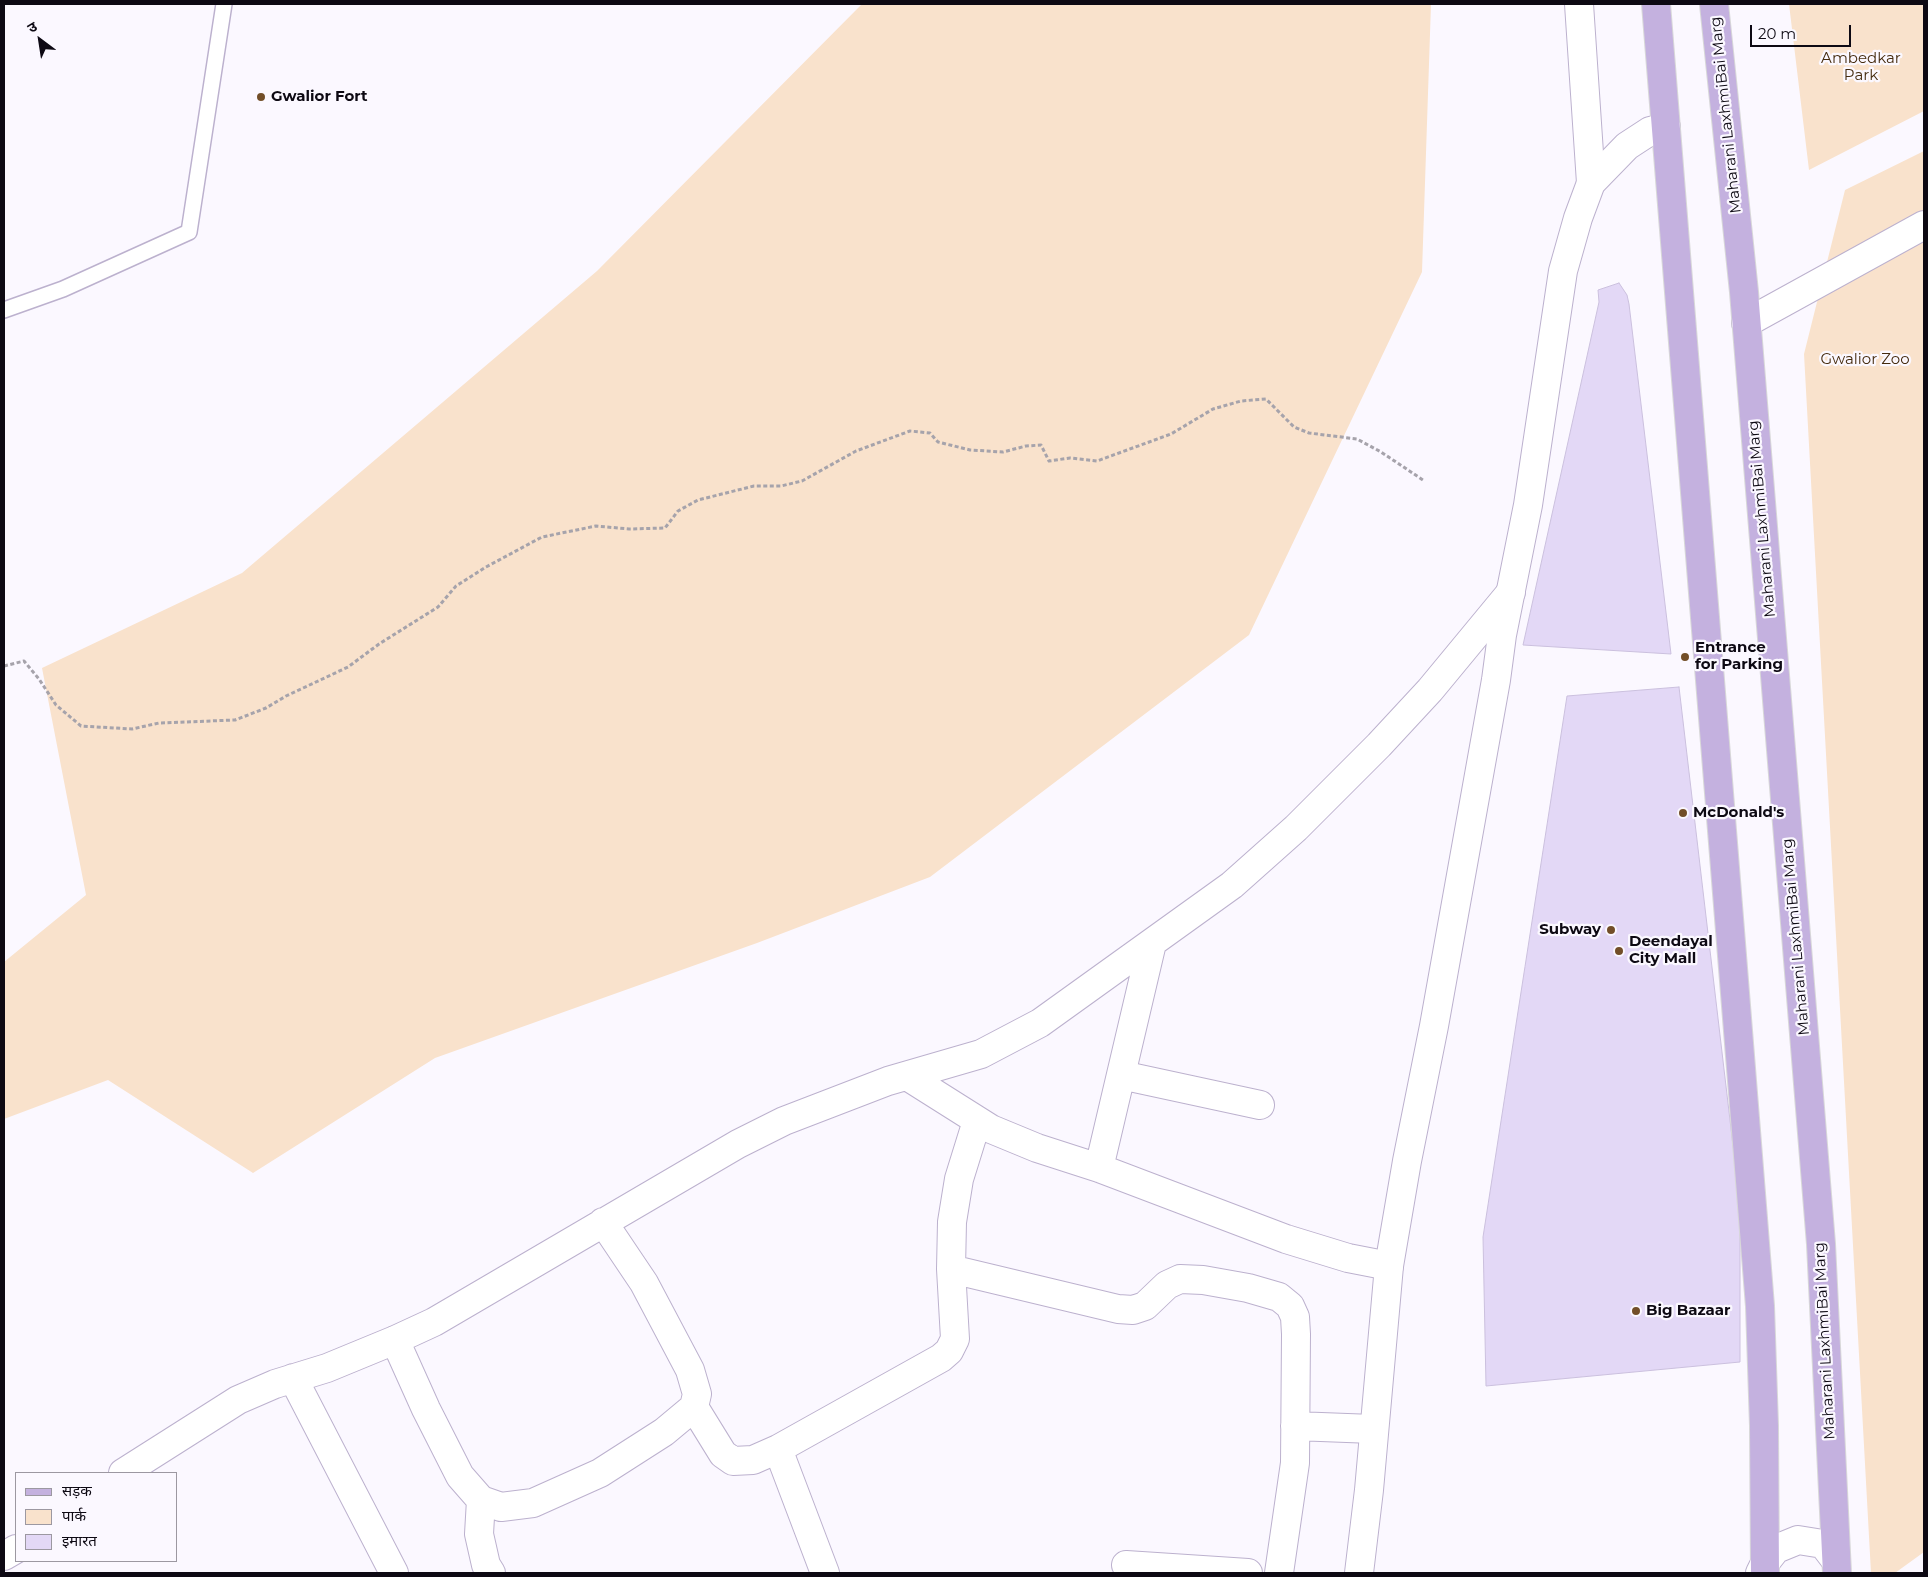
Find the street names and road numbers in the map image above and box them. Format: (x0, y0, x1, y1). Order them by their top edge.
street label: Maharani LaxhmiBai Marg (1707, 16, 1745, 214)
street label: Maharani LaxhmiBai Marg (1744, 420, 1780, 618)
street label: Maharani LaxhmiBai Marg (1778, 838, 1814, 1036)
street label: Maharani LaxhmiBai Marg (1811, 1242, 1839, 1440)

